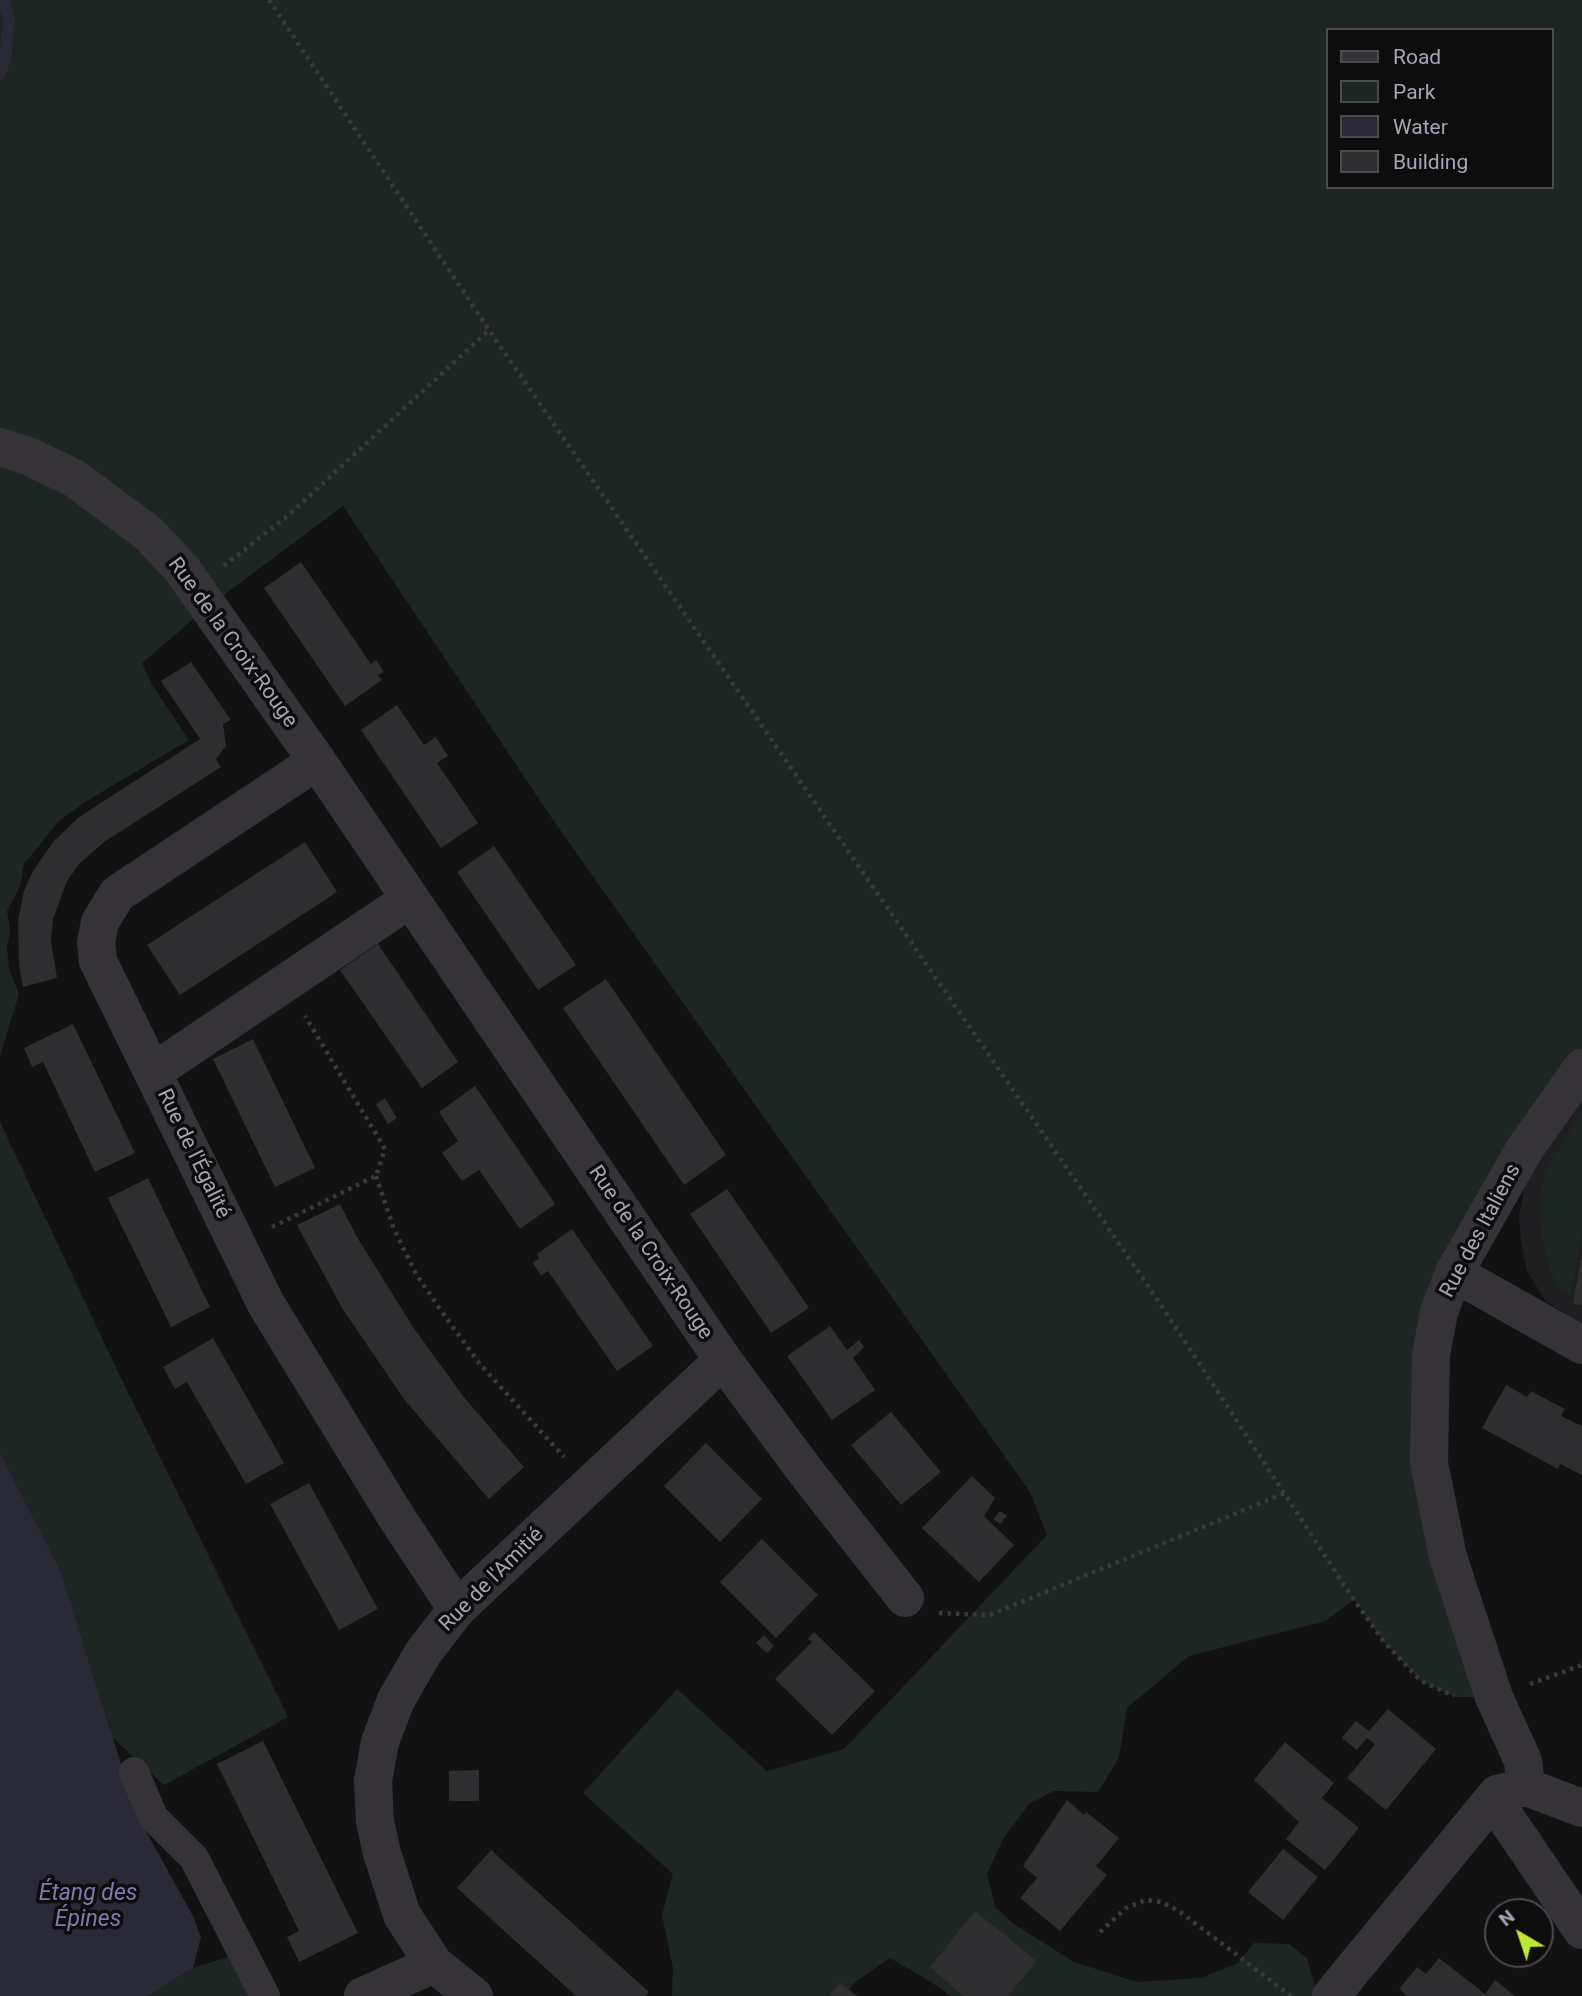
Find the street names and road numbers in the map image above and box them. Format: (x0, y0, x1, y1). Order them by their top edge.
street label: Rue de la Croix-Rouge (162, 553, 302, 733)
street label: Rue de l'Égalité (151, 1085, 235, 1223)
street label: Rue des Italiens (1435, 1160, 1527, 1302)
street label: Rue de la Croix-Rouge (582, 1161, 718, 1345)
street label: Rue de l'Amitié (435, 1523, 549, 1637)

